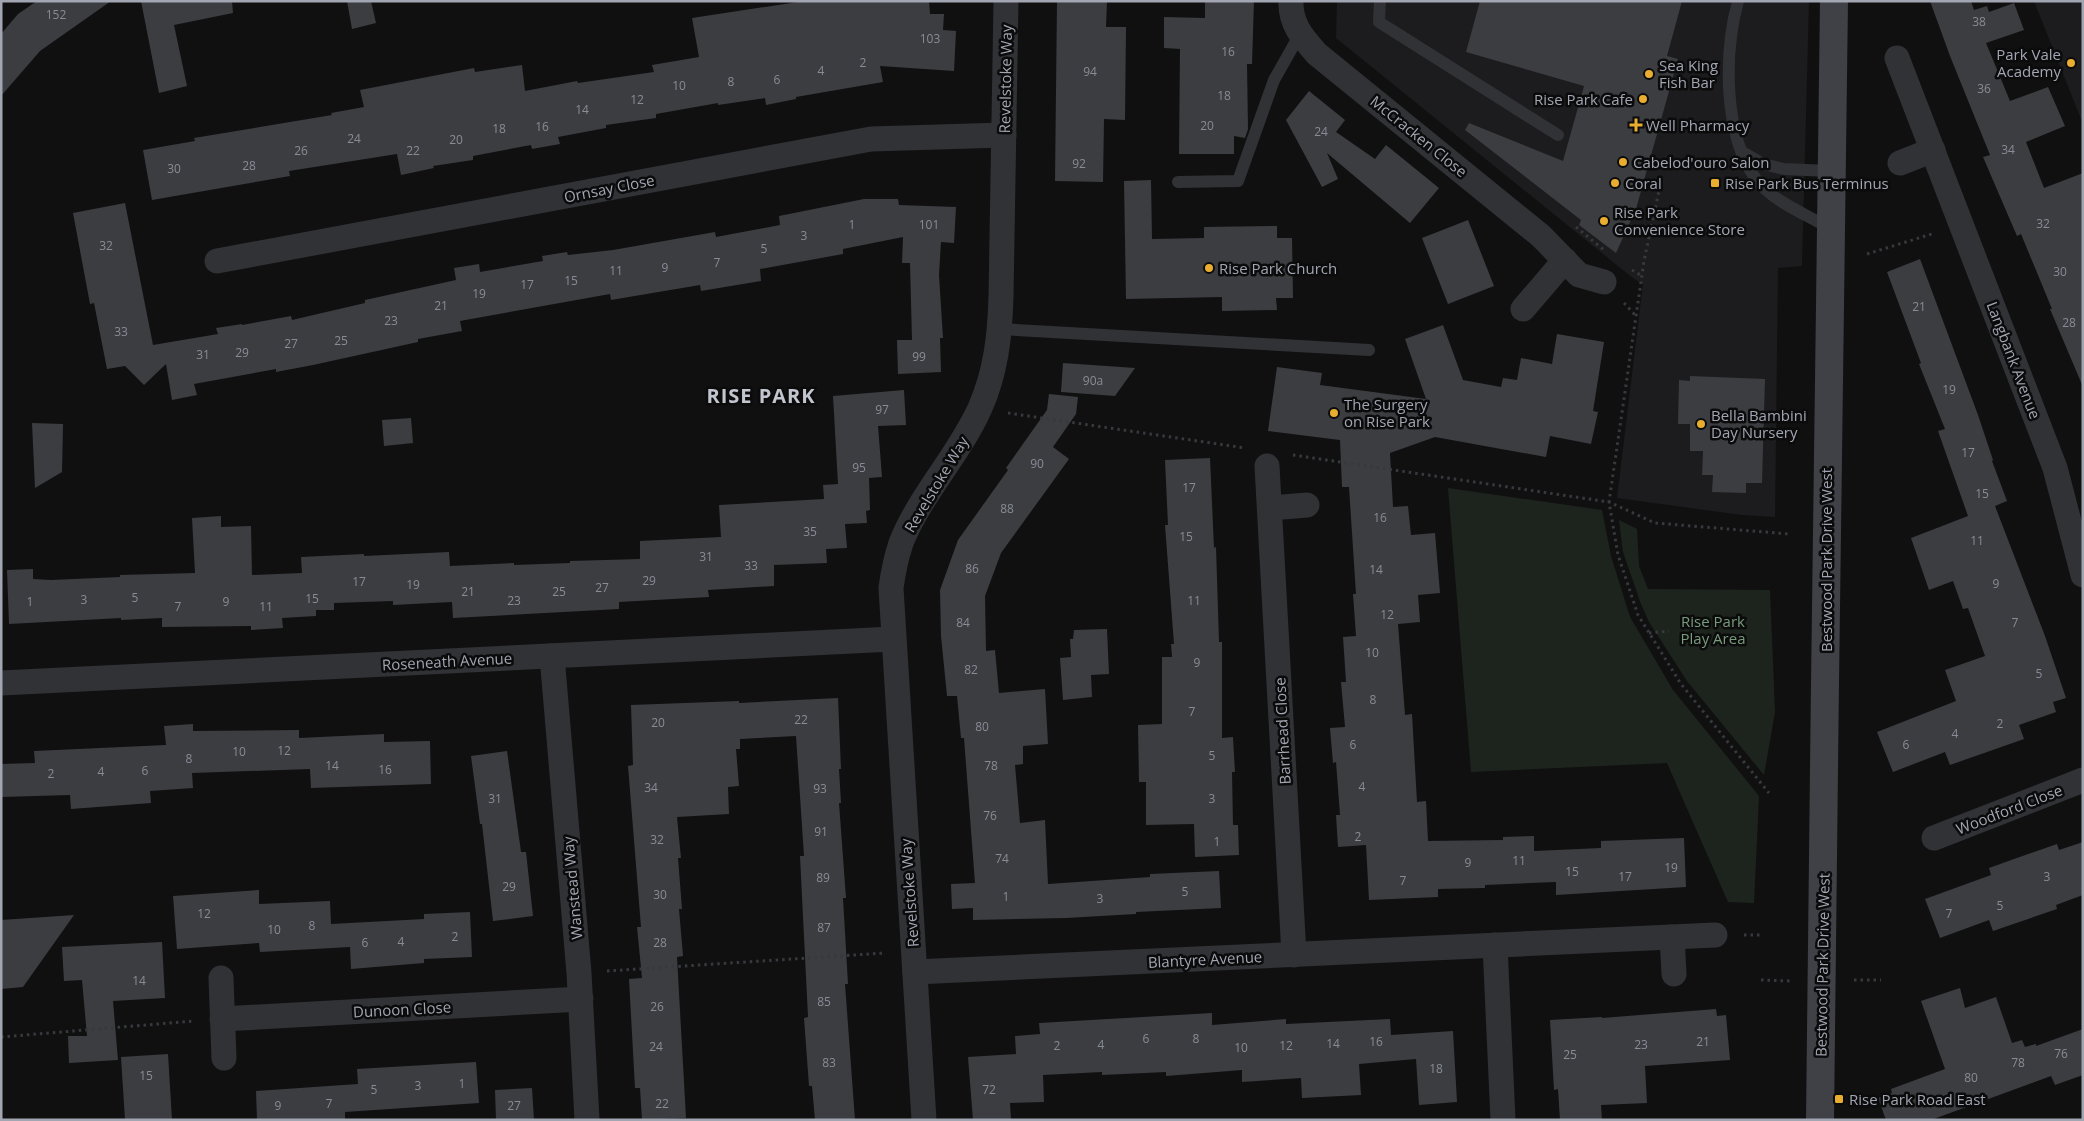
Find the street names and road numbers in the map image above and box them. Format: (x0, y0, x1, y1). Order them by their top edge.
street label: Revelstoke Way (994, 24, 1016, 134)
street label: McCracken Close (1366, 91, 1472, 181)
street label: Ornsay Close (562, 169, 656, 207)
street label: Langbank Avenue (1982, 298, 2046, 422)
street label: Revelstoke Way (899, 432, 973, 536)
street label: Bestwood Park Drive West (1816, 468, 1836, 652)
street label: Roseneath Avenue (381, 648, 513, 674)
street label: Barrhead Close (1269, 677, 1295, 785)
street label: Woodford Close (1953, 780, 2065, 838)
street label: Wanstead Way (557, 835, 586, 940)
street label: Revelstoke Way (895, 838, 923, 948)
street label: Bestwood Park Drive West (1810, 873, 1834, 1057)
street label: Blantyre Avenue (1147, 946, 1263, 972)
street label: Dunoon Close (352, 996, 452, 1022)

